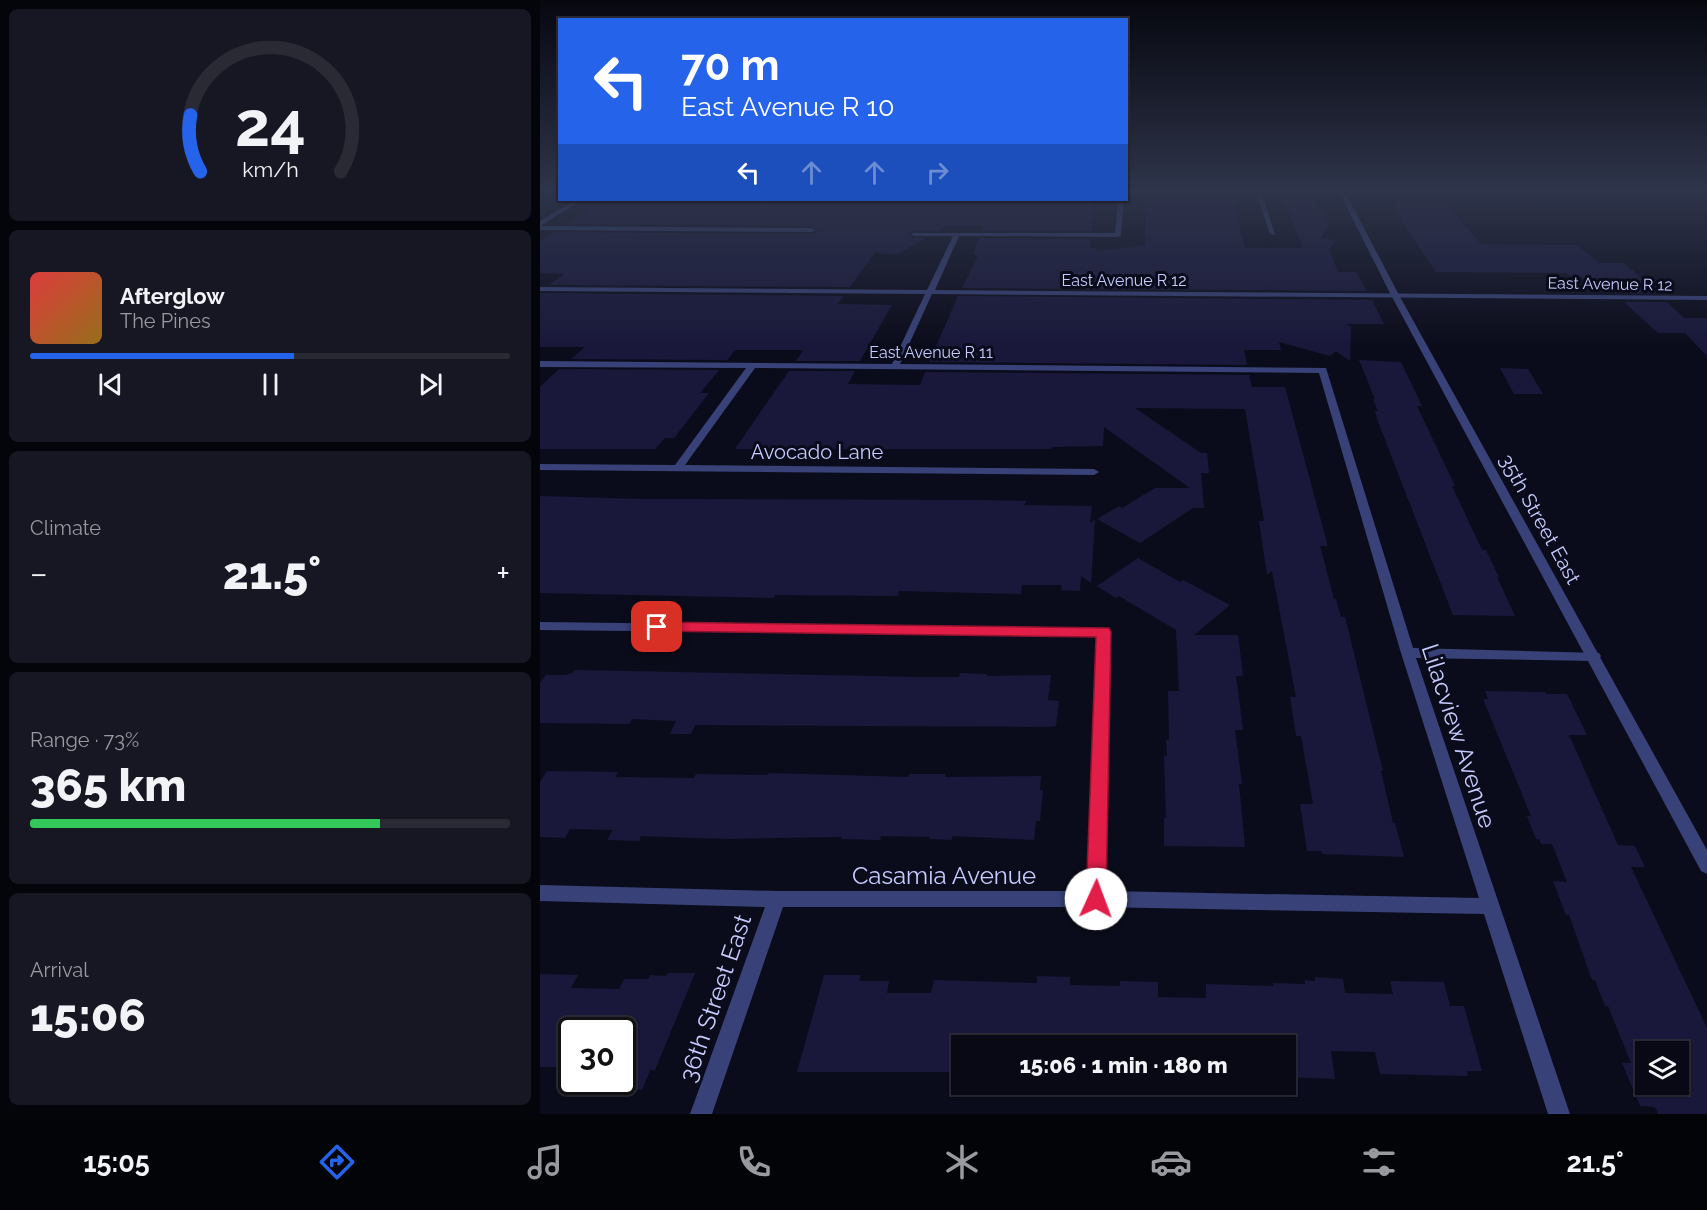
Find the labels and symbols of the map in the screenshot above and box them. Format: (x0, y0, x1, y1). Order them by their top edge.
street label: East Avenue R 12 (1061, 271, 1187, 290)
street label: East Avenue R 12 (1547, 273, 1673, 295)
street label: East Avenue R 11 (869, 343, 993, 362)
street label: Avocado Lane (751, 440, 883, 464)
street label: 35th Street East (1494, 450, 1586, 588)
pin (631, 601, 682, 652)
street label: Lilacview Avenue (1416, 640, 1502, 832)
street label: Casamia Avenue (852, 861, 1036, 890)
position arrow (1064, 867, 1128, 931)
street label: 36th Street East (673, 910, 757, 1086)
speed limit sign: 30 (558, 1017, 636, 1095)

